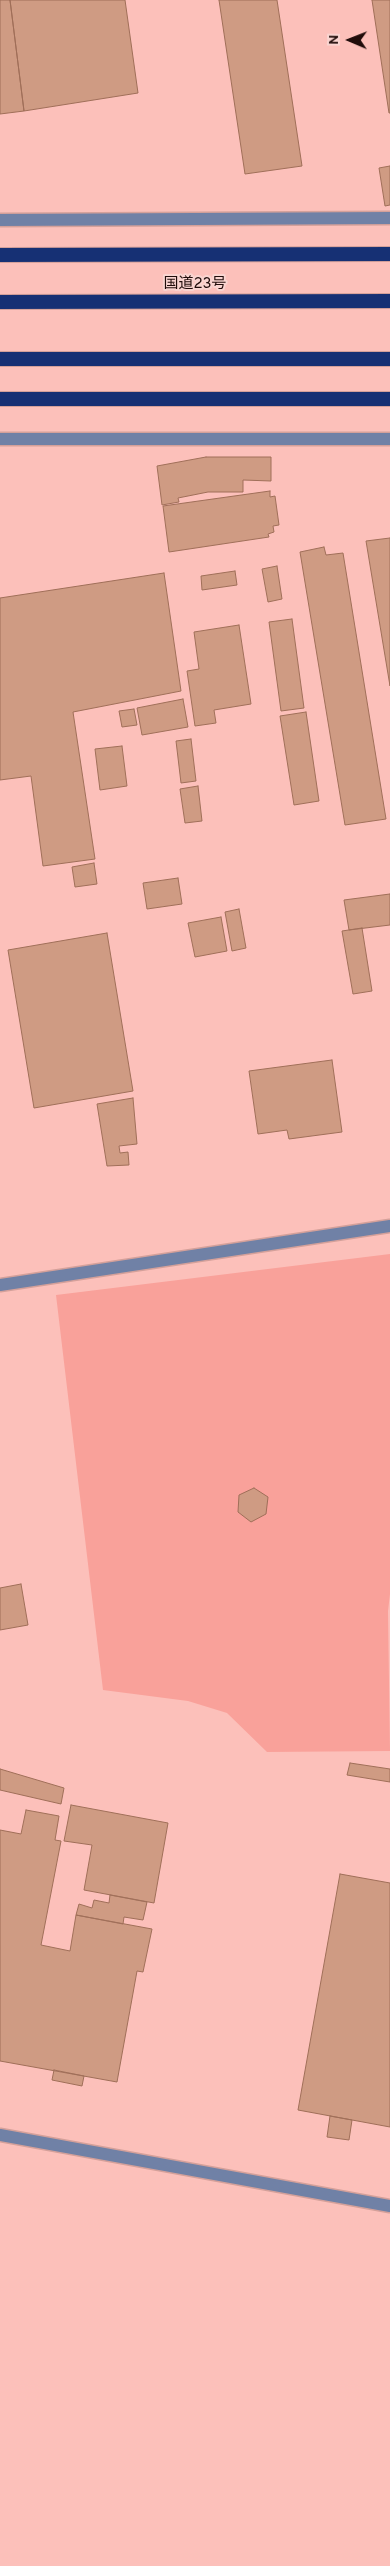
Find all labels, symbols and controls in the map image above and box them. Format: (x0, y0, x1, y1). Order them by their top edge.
north arrow (325, 15, 375, 65)
text: N (326, 35, 343, 45)
street label: 国道23号 (163, 276, 227, 294)

